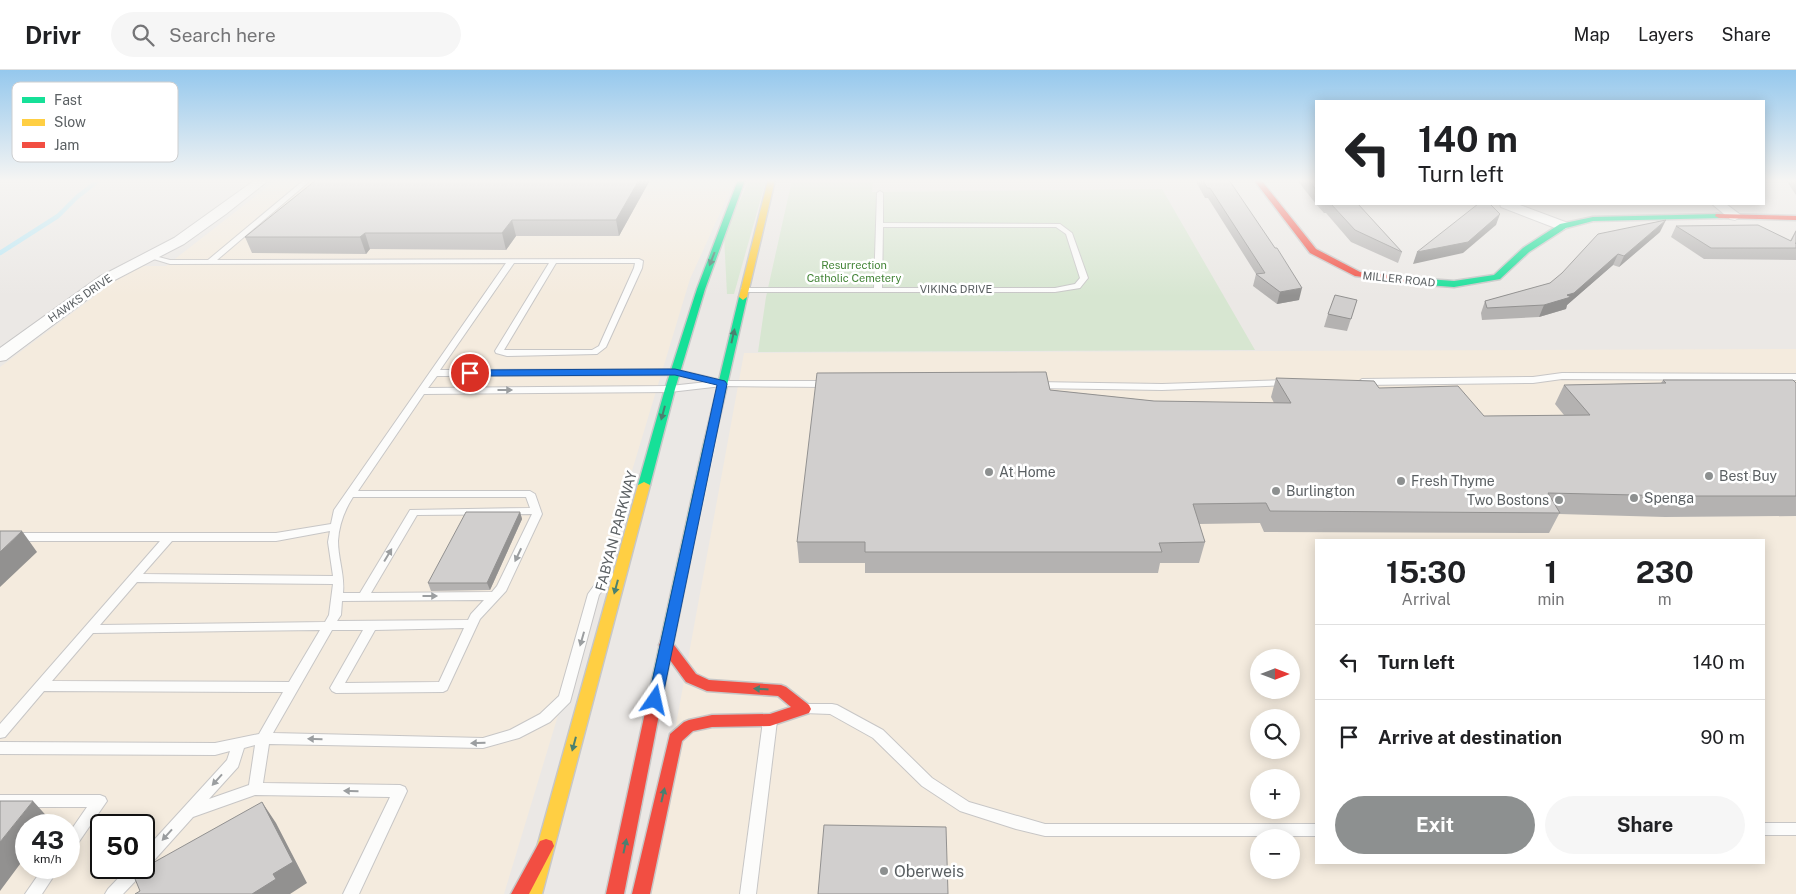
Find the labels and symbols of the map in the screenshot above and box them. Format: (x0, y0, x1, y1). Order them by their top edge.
legend (12, 82, 178, 162)
text: Fast (54, 92, 82, 108)
text: Slow (54, 114, 86, 130)
text: Jam (54, 137, 79, 153)
one-way arrow (708, 251, 715, 266)
park label: Resurrection Catholic Cemetery (807, 259, 901, 284)
street label: MILLER ROAD (1362, 269, 1436, 289)
street label: HAWKS DRIVE (46, 271, 114, 324)
street label: VIKING DRIVE (920, 283, 992, 295)
one-way arrow (729, 328, 737, 343)
pin (449, 352, 491, 394)
one-way arrow (497, 386, 513, 394)
one-way arrow (659, 406, 667, 421)
place label: At Home (999, 464, 1056, 480)
marker: At Home (983, 466, 995, 478)
place label: Best Buy (1719, 468, 1778, 484)
street label: FABYAN PARKWAY (592, 469, 640, 593)
marker: Best Buy (1703, 470, 1715, 482)
place label: Fresh Thyme (1411, 473, 1495, 489)
marker: Fresh Thyme (1395, 475, 1407, 487)
place label: Burlington (1286, 483, 1355, 499)
marker: Burlington (1270, 485, 1282, 497)
place label: Spenga (1644, 490, 1694, 506)
place label: Two Bostons (1467, 492, 1549, 508)
marker: Spenga (1628, 492, 1640, 504)
marker: Two Bostons (1553, 494, 1565, 506)
one-way arrow (384, 548, 393, 561)
one-way arrow (513, 548, 521, 562)
one-way arrow (612, 580, 620, 595)
one-way arrow (422, 592, 438, 600)
one-way arrow (578, 631, 586, 646)
north arrow (1250, 649, 1300, 699)
position arrow (628, 673, 680, 725)
one-way arrow (753, 685, 769, 693)
one-way arrow (307, 735, 323, 743)
one-way arrow (569, 737, 577, 752)
one-way arrow (469, 739, 485, 747)
one-way arrow (211, 774, 223, 786)
one-way arrow (343, 786, 359, 794)
one-way arrow (659, 788, 667, 803)
speed limit sign: 50 (90, 814, 155, 879)
one-way arrow (161, 829, 173, 841)
one-way arrow (621, 839, 629, 854)
place label: Oberweis (894, 862, 964, 881)
marker: Oberweis (878, 865, 890, 877)

